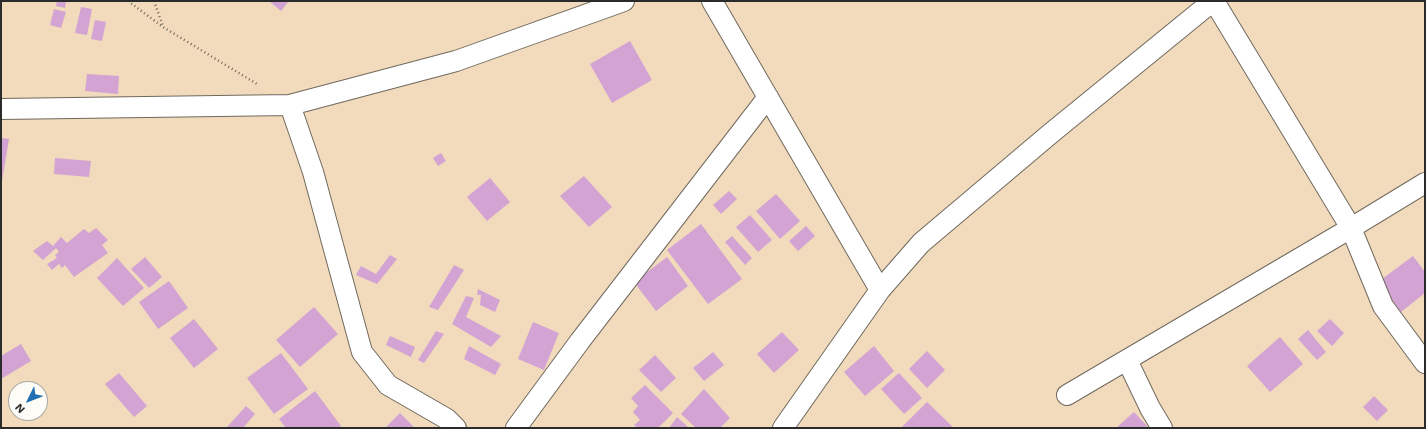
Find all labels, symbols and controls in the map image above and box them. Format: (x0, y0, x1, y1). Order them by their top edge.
north arrow (8, 381, 48, 421)
text: N (11, 401, 28, 417)

